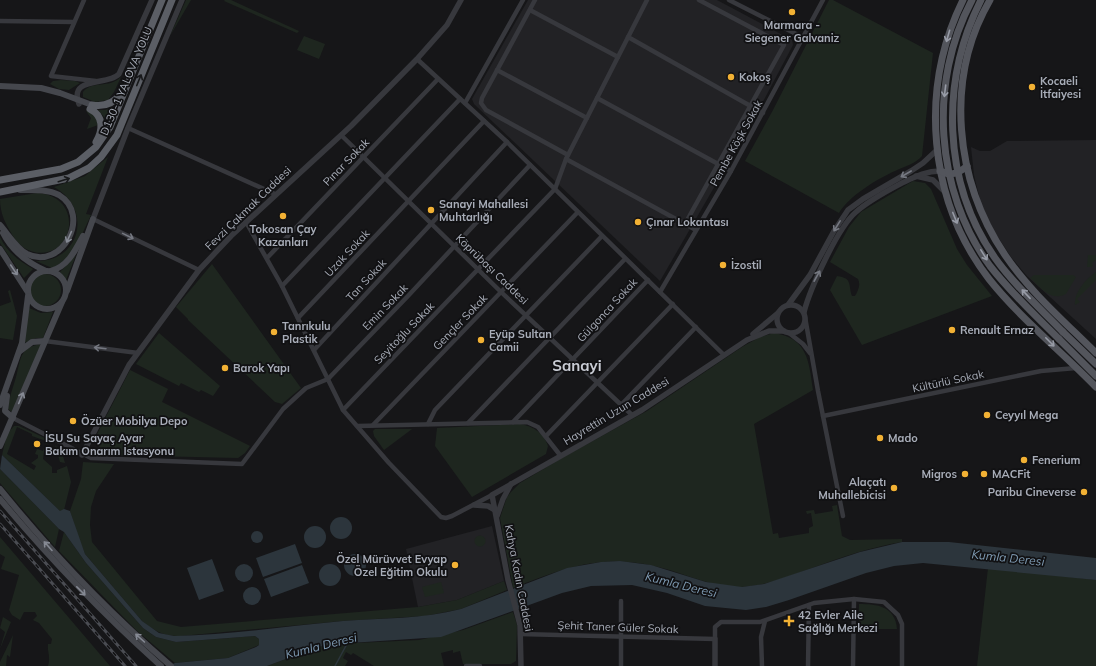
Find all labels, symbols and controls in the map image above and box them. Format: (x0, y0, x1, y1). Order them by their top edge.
marker: Marmara - Siegener Galvaniz (787, 7, 797, 17)
place label: Marmara - Siegener Galvaniz (745, 18, 840, 45)
street label: D130-1 YALOVA YOLU (97, 25, 155, 137)
one-way arrow (944, 29, 952, 42)
place label: Kokoş (739, 70, 771, 84)
marker: Kokoş (726, 72, 736, 82)
place label: Kocaeli İtfaiyesi (1040, 74, 1081, 101)
one-way arrow (135, 75, 143, 87)
marker: Kocaeli İtfaiyesi (1027, 82, 1037, 92)
one-way arrow (941, 84, 949, 97)
street label: Pembe Köşk Sokak (707, 97, 766, 188)
street label: Pınar Sokak (320, 135, 372, 189)
street label: Fevzi Çakmak Caddesi (202, 163, 294, 253)
one-way arrow (900, 170, 912, 178)
one-way arrow (58, 176, 71, 183)
place label: Sanayi Mahallesi Muhtarlığı (439, 197, 528, 224)
marker: Sanayi Mahallesi Muhtarlığı (426, 205, 436, 215)
marker: Tokosan Çay Kazanları (278, 211, 288, 221)
one-way arrow (952, 212, 959, 224)
place label: Çınar Lokantası (646, 215, 729, 229)
marker: Çınar Lokantası (633, 217, 643, 227)
one-way arrow (832, 220, 840, 232)
place label: Tokosan Çay Kazanları (250, 222, 317, 249)
street label: Uzak Sokak (321, 226, 373, 280)
one-way arrow (65, 231, 73, 243)
street label: Köprübaşı Caddesi (453, 231, 531, 307)
one-way arrow (121, 233, 133, 240)
one-way arrow (980, 249, 988, 261)
street label: Tan Sokak (343, 256, 389, 304)
place label: İzostil (731, 257, 762, 272)
marker: İzostil (718, 260, 728, 270)
one-way arrow (10, 264, 18, 275)
one-way arrow (814, 270, 822, 282)
street label: Gülgonca Sokak (574, 275, 640, 345)
street label: Emin Sokak (359, 281, 411, 333)
one-way arrow (1021, 289, 1031, 299)
street label: Gençler Sokak (430, 291, 490, 353)
street label: Seyitoğlu Sokak (371, 299, 437, 367)
place label: Tanrıkulu Plastik (282, 319, 331, 346)
place label: Renault Ernaz (960, 323, 1034, 337)
marker: Renault Ernaz (947, 325, 957, 335)
marker: Tanrıkulu Plastik (269, 327, 279, 337)
place label: Eyüp Sultan Camii (489, 327, 552, 354)
marker: Eyüp Sultan Camii (476, 335, 486, 345)
one-way arrow (1045, 337, 1055, 347)
one-way arrow (94, 344, 107, 352)
district label: Sanayi (552, 356, 602, 375)
place label: Barok Yapı (233, 361, 290, 375)
marker: Barok Yapı (220, 363, 230, 373)
street label: Kültürlü Sokak (911, 367, 985, 395)
street label: Hayrettin Uzun Caddesi (561, 374, 671, 448)
one-way arrow (18, 392, 26, 404)
place label: Ceyyıl Mega (995, 408, 1059, 422)
marker: Ceyyıl Mega (982, 410, 992, 420)
place label: Özüer Mobilya Depo (81, 413, 188, 428)
marker: Özüer Mobilya Depo (68, 416, 78, 426)
place label: İSU Su Sayaç Ayar Bakım Onarım İstasyonu (45, 430, 174, 458)
place label: Mado (888, 431, 918, 445)
marker: Mado (875, 433, 885, 443)
marker: İSU Su Sayaç Ayar Bakım Onarım İstasyonu (32, 439, 42, 449)
place label: Fenerium (1032, 453, 1081, 467)
marker: Fenerium (1019, 455, 1029, 465)
place label: Migros (921, 467, 957, 481)
place label: MACFit (992, 467, 1031, 481)
marker: Migros (960, 469, 970, 479)
marker: MACFit (979, 469, 989, 479)
place label: Alaçatı Muhallebicisi (818, 475, 886, 502)
marker: Alaçatı Muhallebicisi (889, 483, 899, 493)
place label: Paribu Cineverse (988, 485, 1076, 499)
marker: Paribu Cineverse (1079, 487, 1089, 497)
street label: Kahya Kadın Caddesi (502, 523, 536, 633)
one-way arrow (43, 541, 53, 551)
water label: Kumla Deresi (971, 546, 1045, 569)
place label: Özel Mürüvvet Evyap Özel Eğitim Okulu (336, 551, 447, 579)
marker: Özel Mürüvvet Evyap Özel Eğitim Okulu (450, 560, 460, 570)
water label: Kumla Deresi (644, 568, 719, 601)
one-way arrow (76, 586, 86, 596)
place label: 42 Evler Aile Sağlığı Merkezi (798, 608, 878, 635)
marker: 42 Evler Aile Sağlığı Merkezi (783, 615, 795, 627)
street label: Şehit Taner Güler Sokak (557, 618, 679, 636)
water label: Kumla Deresi (284, 629, 358, 662)
one-way arrow (135, 634, 145, 643)

